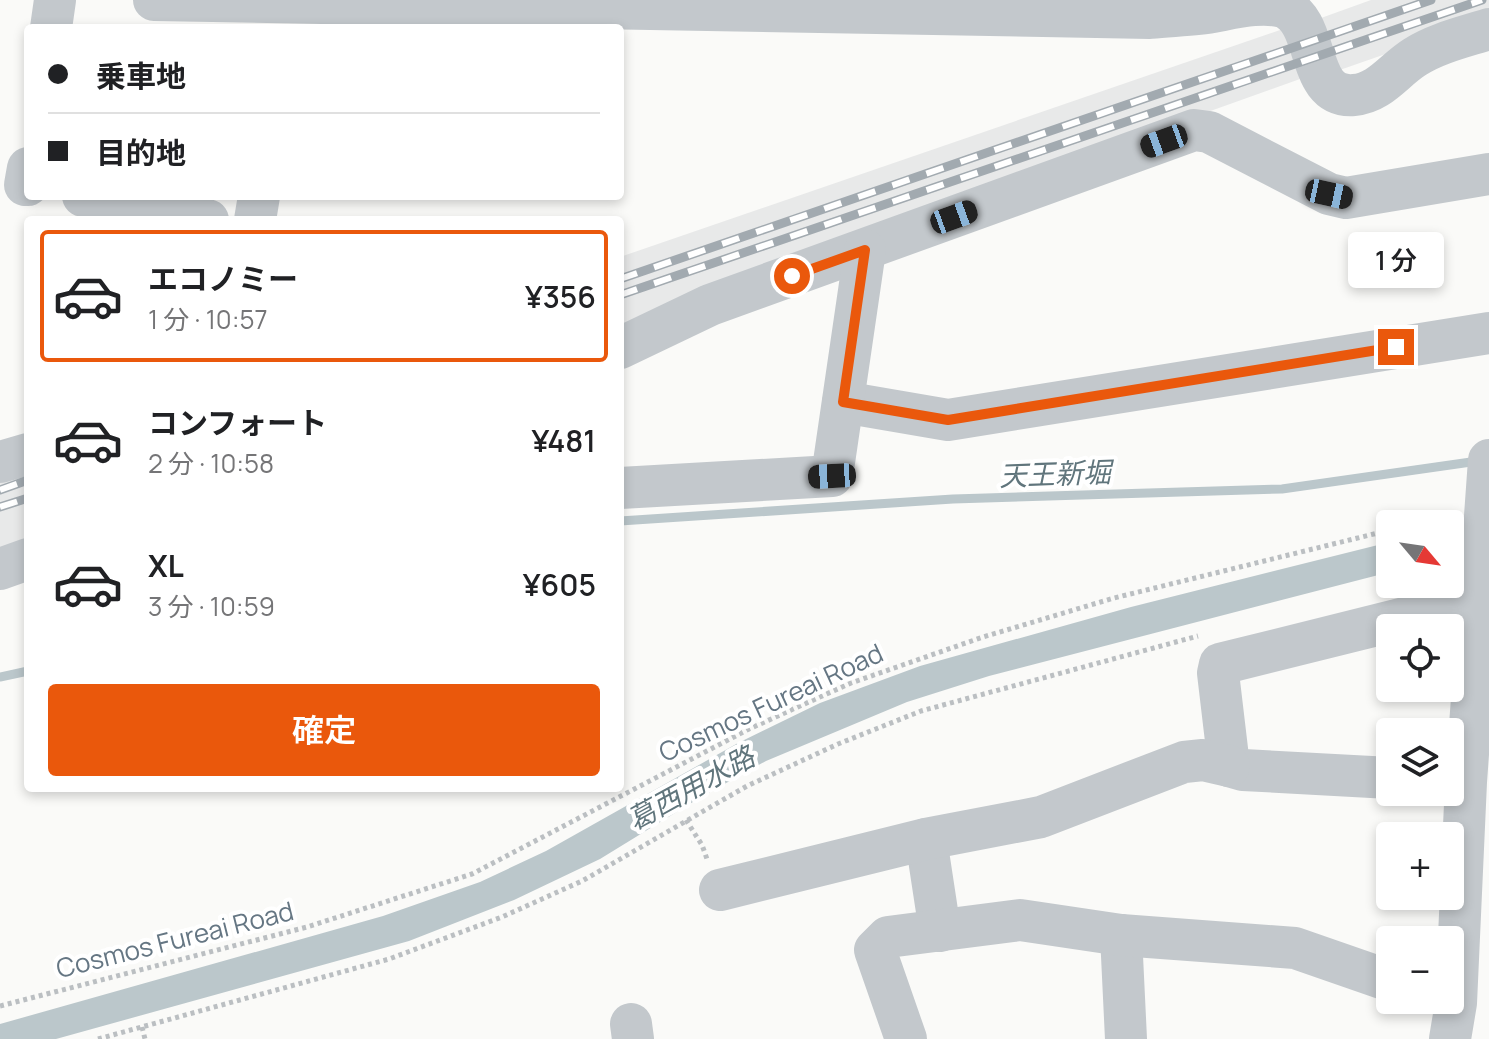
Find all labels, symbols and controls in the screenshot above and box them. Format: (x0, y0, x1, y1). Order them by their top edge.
text: 乗車地 (96, 55, 186, 96)
car (1137, 122, 1191, 160)
text: 目的地 (96, 132, 186, 173)
car (1303, 177, 1355, 211)
car (927, 198, 981, 236)
callout: 1 分 (1348, 231, 1444, 287)
text: 1 分 (1375, 242, 1417, 278)
text: エコノミー (148, 258, 298, 299)
route start (774, 258, 810, 294)
icon: car (52, 260, 124, 332)
text: ¥356 (525, 276, 596, 317)
text: 1 分 · 10:57 (148, 301, 267, 337)
route end (1378, 329, 1414, 365)
text: コンフォート (148, 402, 327, 443)
icon: car (52, 404, 124, 476)
text: ¥481 (532, 420, 596, 461)
text: 2 分 · 10:58 (148, 445, 274, 481)
water label: 天王新堀 (998, 452, 1116, 494)
car (807, 463, 857, 489)
north arrow (1376, 510, 1464, 598)
map controls (1376, 510, 1464, 1014)
text: XL (148, 545, 184, 586)
icon: car (52, 548, 124, 620)
text: ¥605 (523, 564, 596, 605)
text: 3 分 · 10:59 (148, 588, 275, 624)
button: locate (1376, 614, 1464, 702)
street label: Cosmos Fureai Road (653, 634, 889, 770)
button: 確定 (48, 684, 600, 776)
button: layers (1376, 718, 1464, 806)
water label: 葛西用水路 (620, 736, 763, 838)
button: + (1376, 822, 1464, 910)
street label: Cosmos Fureai Road (52, 892, 297, 986)
button: − (1376, 926, 1464, 1014)

